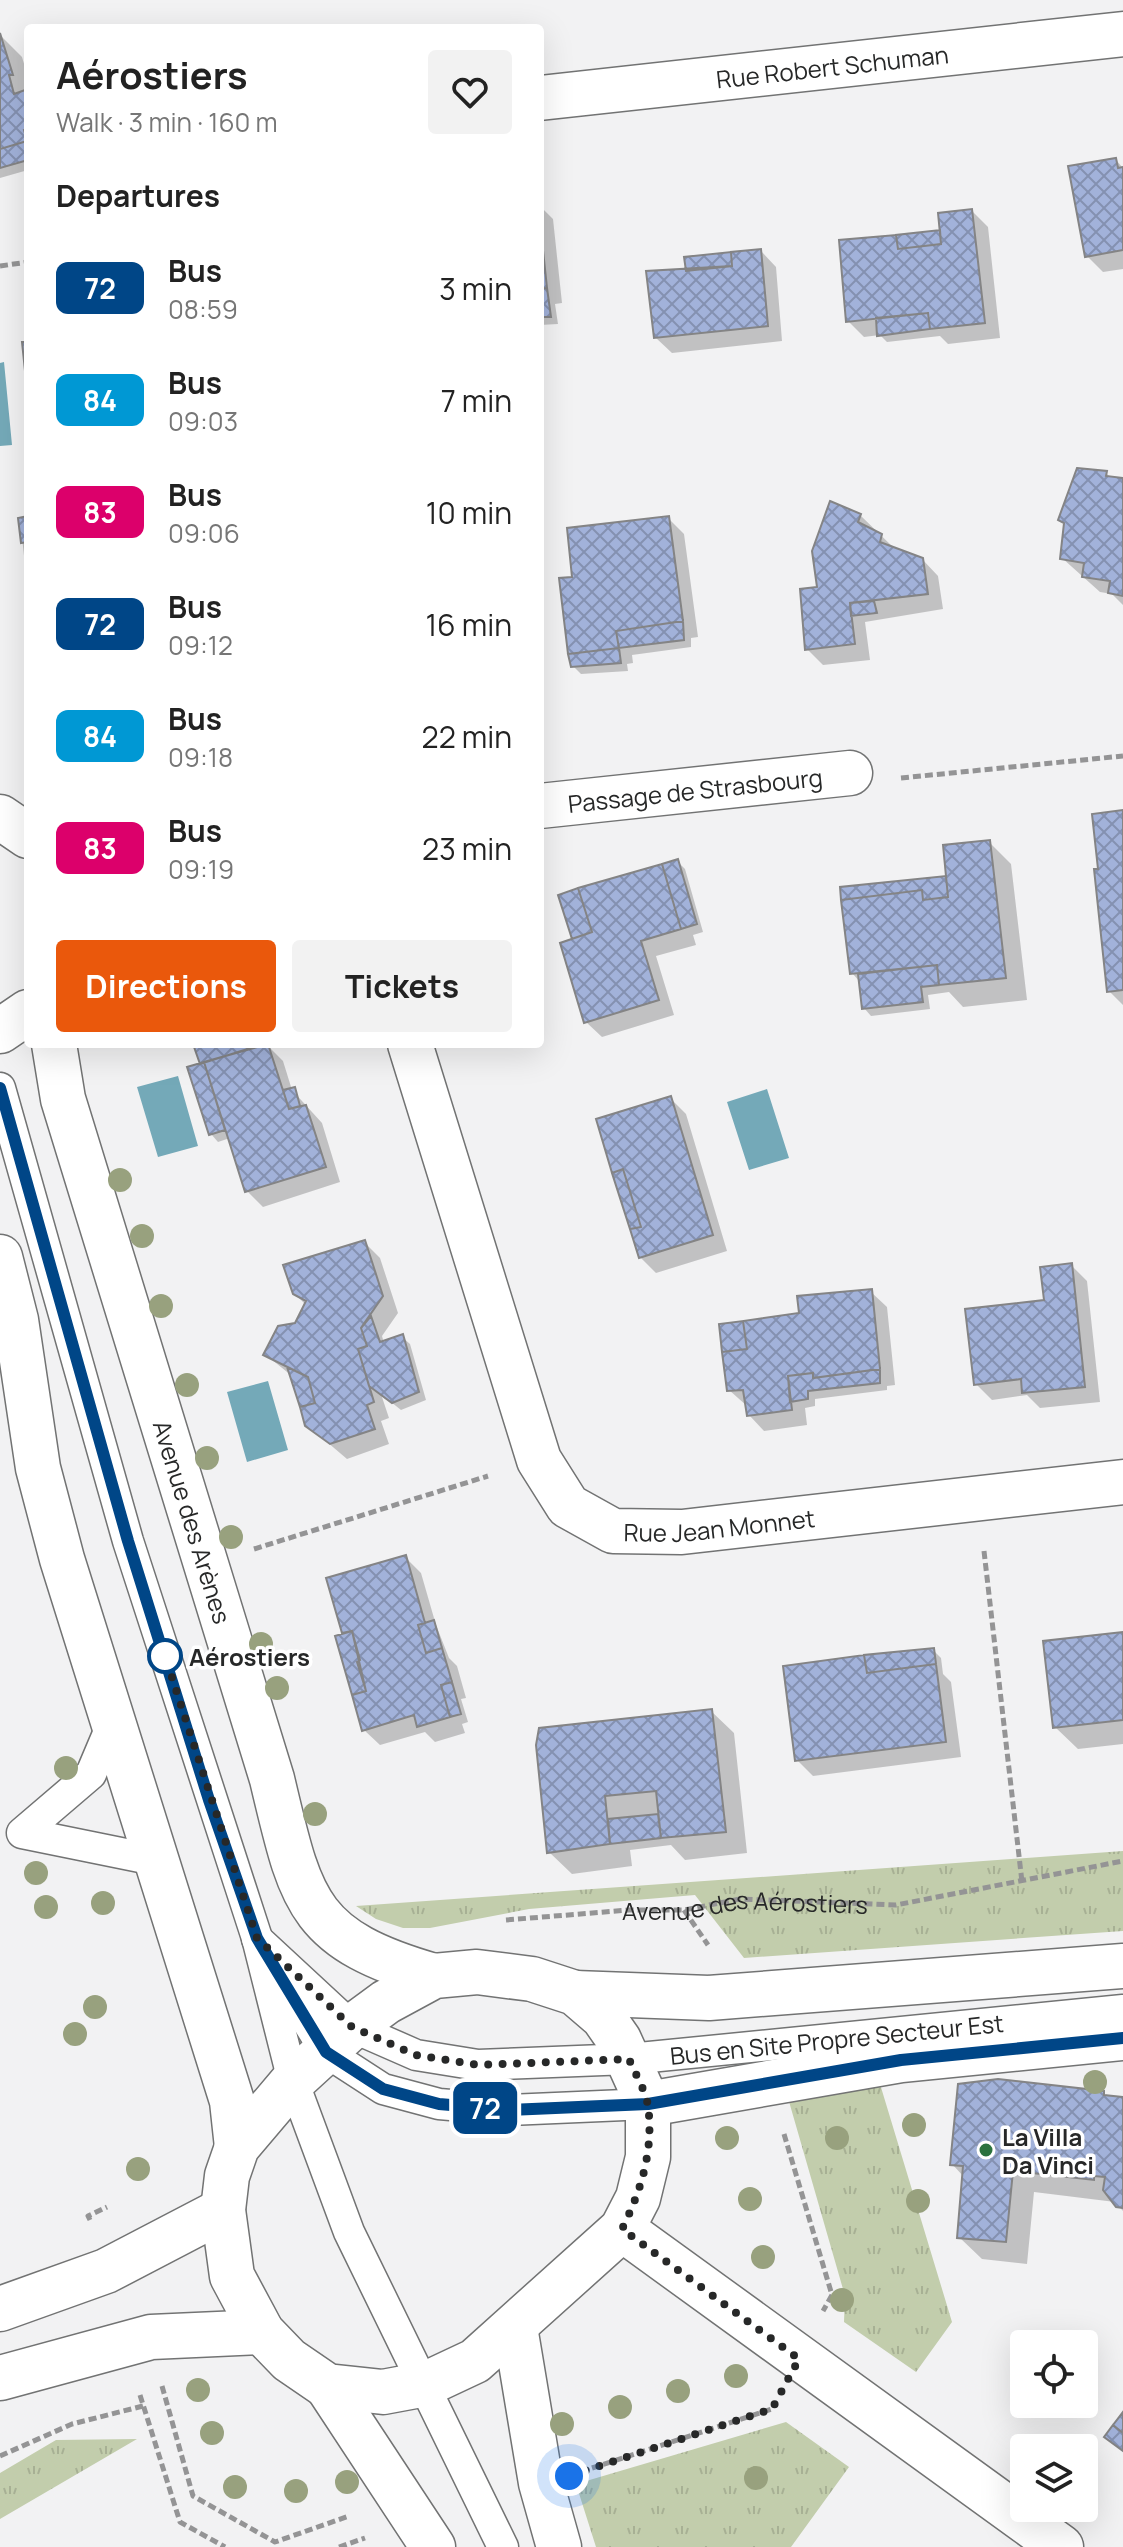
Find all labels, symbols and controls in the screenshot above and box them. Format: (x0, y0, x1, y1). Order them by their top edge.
street label: Rue Robert Schuman (714, 37, 950, 95)
text: Aérostiers (56, 48, 248, 100)
button: heart (428, 50, 512, 134)
text: Walk · 3 min · 160 m (56, 104, 278, 140)
text: Departures (56, 175, 220, 216)
text: Bus (168, 250, 222, 291)
text: 3 min (439, 268, 512, 309)
text: 72 (84, 269, 116, 307)
text: 08:59 (168, 291, 238, 327)
text: Bus (168, 362, 222, 403)
text: 7 min (441, 380, 512, 421)
text: 84 (83, 381, 117, 419)
text: 09:03 (168, 403, 238, 439)
text: Bus (168, 474, 222, 515)
text: 10 min (426, 492, 512, 533)
text: 83 (83, 493, 117, 531)
text: 09:06 (168, 515, 240, 551)
text: Bus (168, 586, 222, 627)
text: 16 min (425, 604, 512, 645)
text: 72 (84, 605, 116, 643)
text: 09:12 (168, 627, 233, 663)
text: Bus (168, 698, 222, 739)
text: 22 min (422, 716, 512, 757)
text: 84 (83, 717, 117, 755)
text: 09:18 (168, 739, 233, 775)
street label: Passage de Strasbourg (566, 760, 824, 819)
text: Bus (168, 810, 222, 851)
text: 23 min (422, 828, 512, 869)
text: 83 (83, 829, 117, 867)
text: 09:19 (168, 851, 234, 887)
button: Directions (56, 940, 276, 1032)
button: Tickets (292, 940, 512, 1032)
street label: Avenue des Arènes (146, 1416, 240, 1627)
street label: Rue Jean Monnet (623, 1501, 817, 1549)
marker: Aérostiers (148, 1639, 182, 1673)
place label: Aérostiers (189, 1640, 310, 1673)
street label: Avenue des Aérostiers (622, 1882, 869, 1927)
street label: Bus en Site Propre Secteur Est (668, 2005, 1005, 2071)
line badge: 72 (449, 2082, 521, 2134)
text: 72 (469, 2089, 501, 2127)
place label: La Villa Da Vinci (1002, 2120, 1094, 2181)
marker: La Villa Da Vinci (977, 2141, 995, 2159)
map controls (1010, 2330, 1098, 2522)
button: locate (1010, 2330, 1098, 2418)
button: layers (1010, 2434, 1098, 2522)
your location (549, 2456, 589, 2496)

